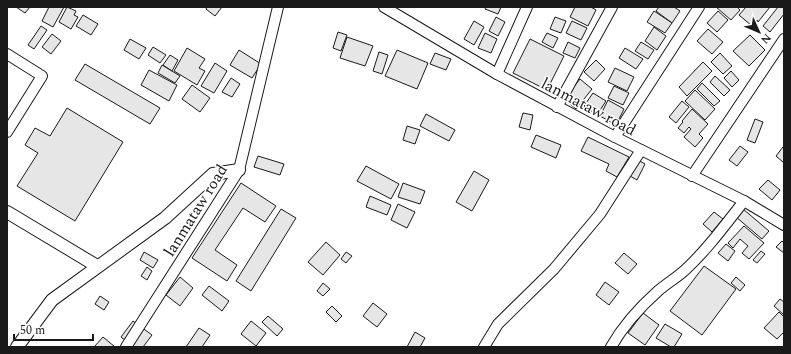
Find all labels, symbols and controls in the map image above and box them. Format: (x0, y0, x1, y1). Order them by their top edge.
north arrow (739, 12, 779, 52)
text: N (757, 29, 775, 48)
street label: lanmataw road (537, 72, 640, 142)
street label: lanmataw road (158, 160, 234, 261)
scale bar (14, 316, 93, 342)
text: 50 m (20, 321, 45, 340)

